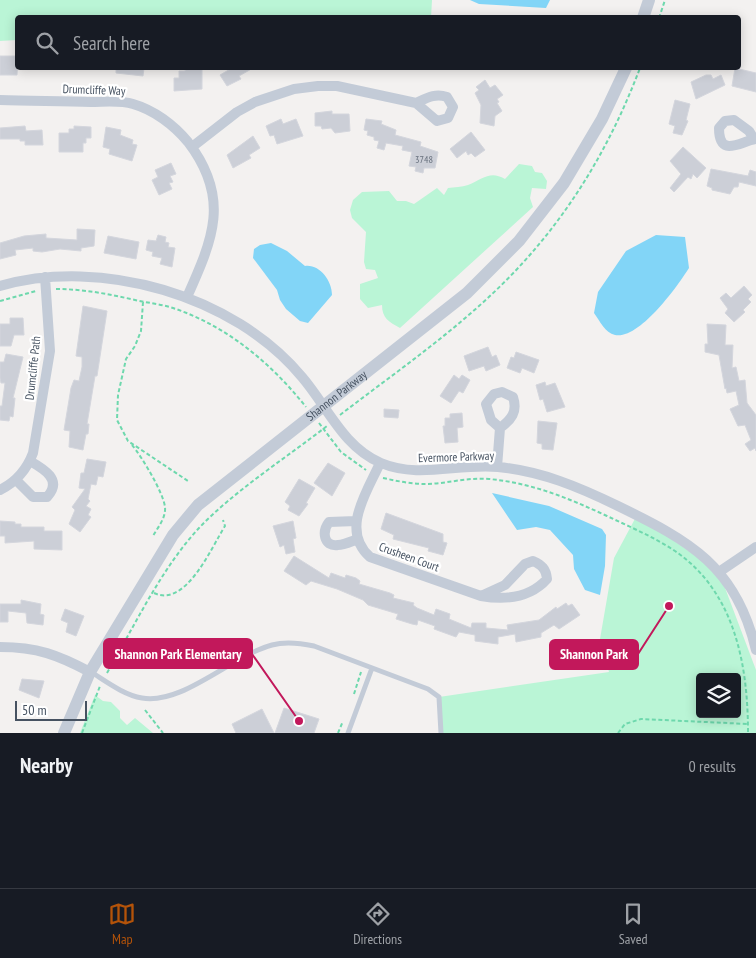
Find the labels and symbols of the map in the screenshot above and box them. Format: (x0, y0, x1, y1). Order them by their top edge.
street label: Drumcliffe Way (62, 81, 126, 98)
house number: 3748 (415, 153, 433, 166)
street label: Drumcliffe Path (22, 335, 43, 401)
street label: Shannon Parkway (303, 367, 370, 424)
street label: Evermore Parkway (418, 448, 495, 465)
street label: Crusheen Court (377, 539, 442, 575)
callout: Shannon Park Elementary (104, 639, 252, 668)
callout: Shannon Park (550, 640, 638, 669)
text: Shannon Park Elementary (114, 645, 242, 663)
text: Shannon Park (560, 645, 628, 663)
scale bar (15, 698, 88, 721)

